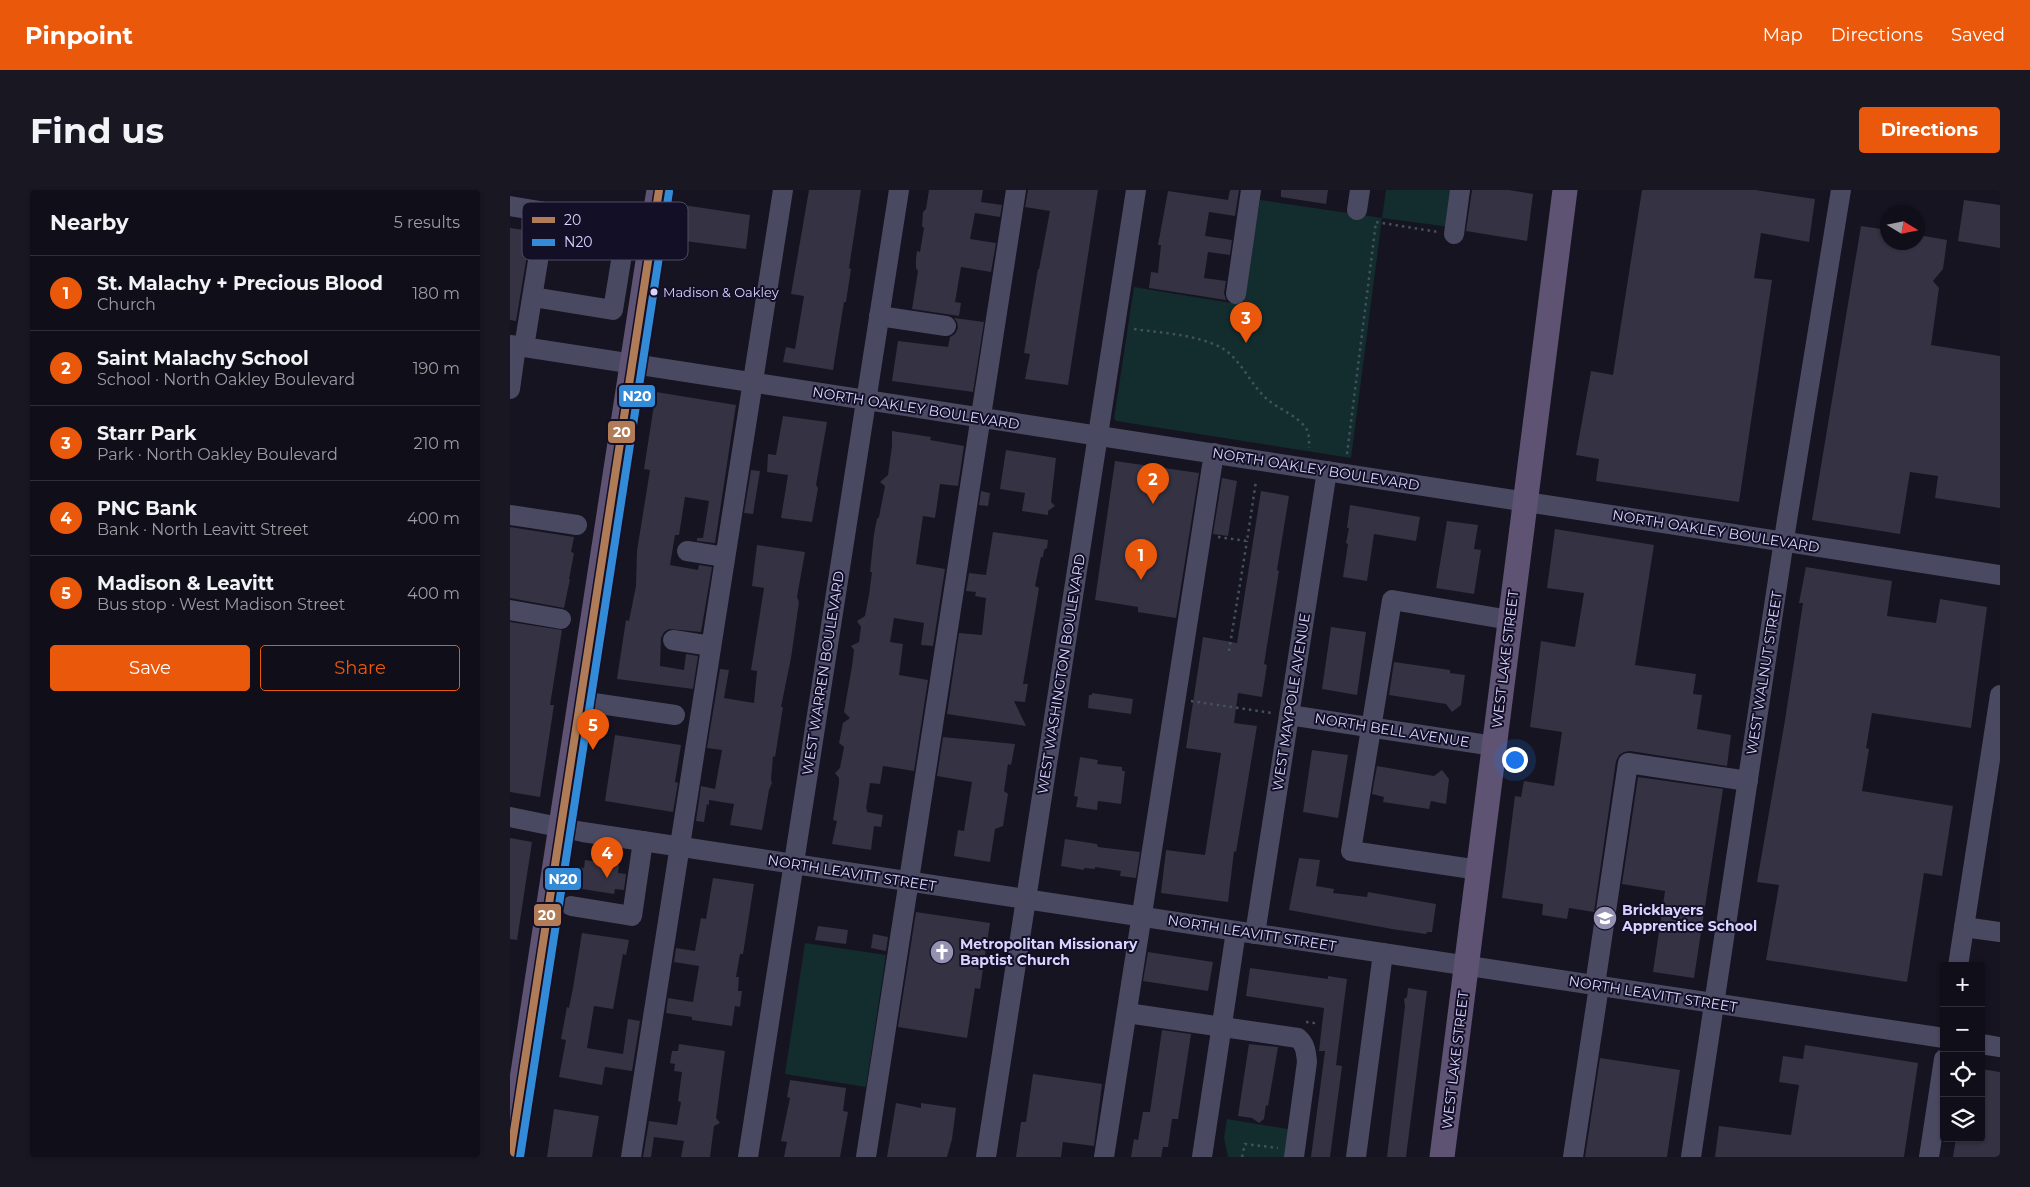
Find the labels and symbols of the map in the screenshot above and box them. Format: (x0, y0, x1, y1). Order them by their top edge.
legend (522, 202, 688, 260)
north arrow (1880, 205, 1925, 250)
text: 20 (564, 211, 581, 229)
text: N20 (564, 233, 593, 251)
place label: Madison & Oakley (663, 284, 780, 300)
marker: Madison & Oakley (649, 287, 659, 297)
pin: 3 (1230, 302, 1262, 343)
street label: NORTH OAKLEY BOULEVARD (811, 383, 1021, 433)
line badge: N20 (618, 384, 656, 408)
text: N20 (622, 387, 652, 405)
line badge: 20 (607, 420, 636, 444)
text: 20 (613, 423, 631, 441)
street label: NORTH OAKLEY BOULEVARD (1211, 444, 1421, 494)
pin: 2 (1137, 463, 1169, 504)
street label: NORTH OAKLEY BOULEVARD (1611, 506, 1821, 556)
pin: 1 (1125, 539, 1157, 580)
street label: WEST WASHINGTON BOULEVARD (1033, 553, 1089, 795)
street label: WEST WARREN BOULEVARD (798, 570, 848, 776)
street label: WEST LAKE STREET (1488, 589, 1522, 729)
street label: WEST WALNUT STREET (1742, 590, 1786, 756)
street label: WEST MAYPOLE AVENUE (1268, 612, 1314, 792)
pin: 5 (577, 709, 609, 750)
street label: NORTH BELL AVENUE (1313, 709, 1471, 751)
your location (1502, 747, 1528, 773)
pin: 4 (591, 837, 623, 878)
street label: NORTH LEAVITT STREET (766, 851, 938, 895)
line badge: N20 (544, 867, 582, 891)
text: N20 (548, 870, 578, 888)
place label: Bricklayers Apprentice School (1621, 901, 1757, 935)
line badge: 20 (533, 903, 562, 927)
school or university icon: Bricklayers Apprentice School (1592, 905, 1618, 931)
text: 20 (538, 906, 556, 924)
street label: NORTH LEAVITT STREET (1166, 911, 1338, 955)
place label: Metropolitan Missionary Baptist Church (960, 935, 1138, 969)
church icon: Metropolitan Missionary Baptist Church (929, 939, 955, 965)
street label: NORTH LEAVITT STREET (1567, 972, 1739, 1016)
street label: WEST LAKE STREET (1438, 990, 1472, 1130)

